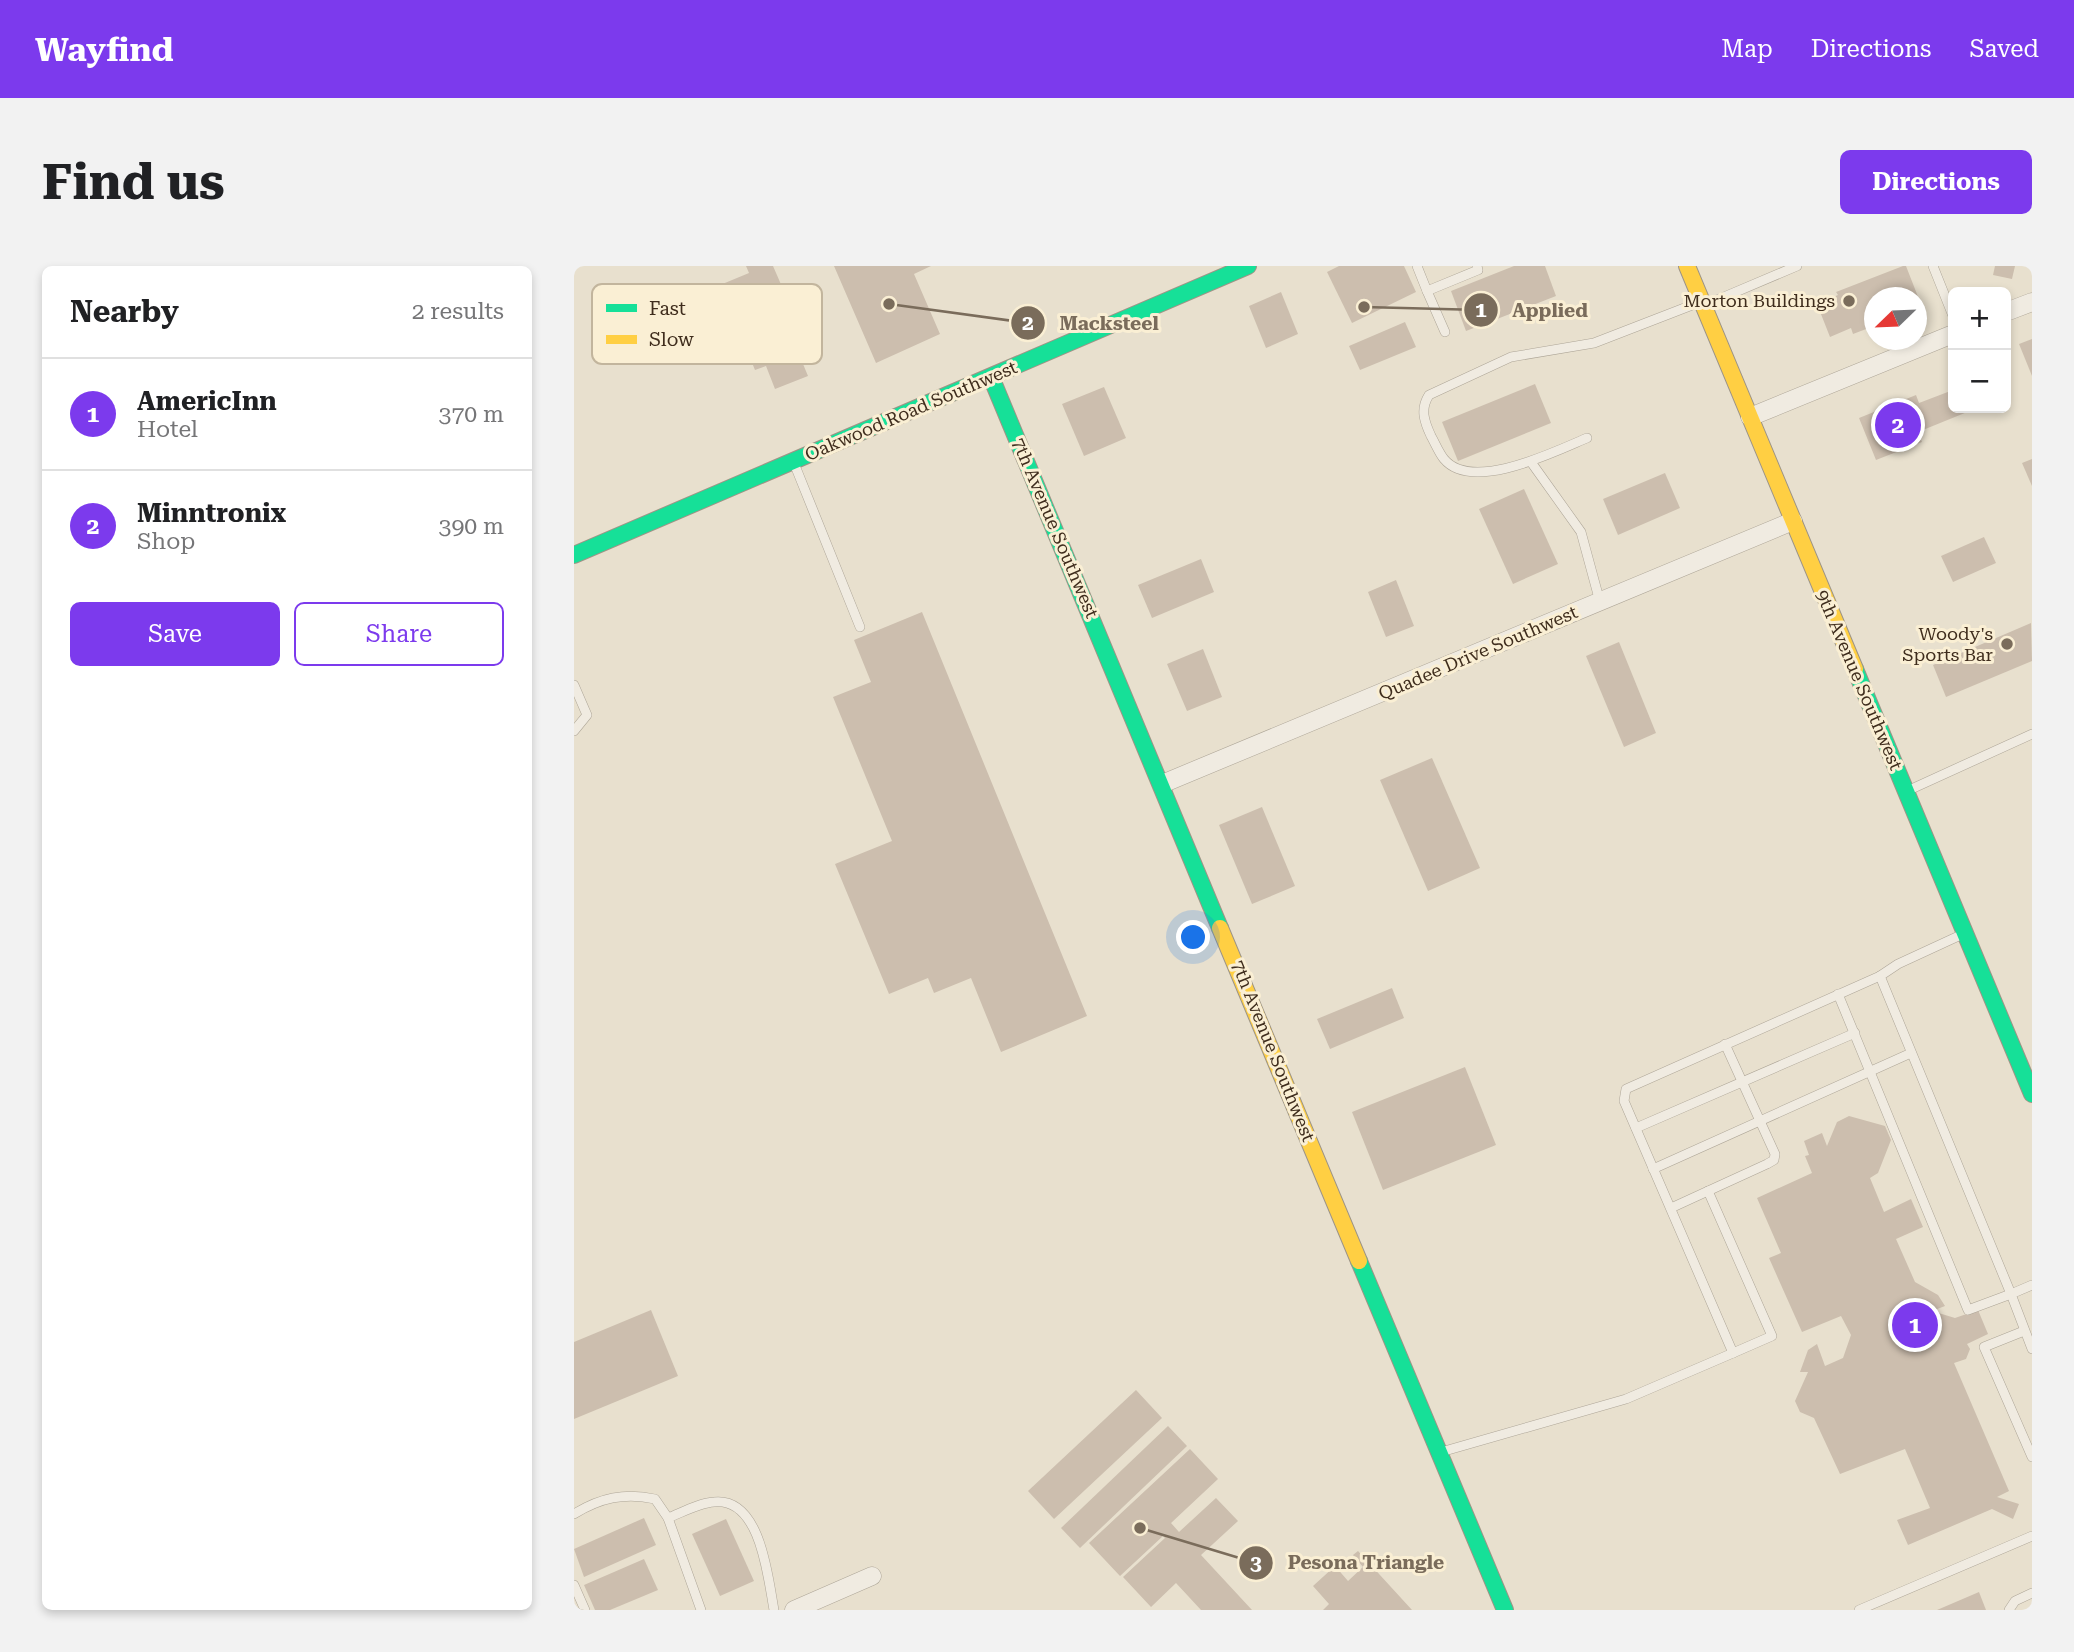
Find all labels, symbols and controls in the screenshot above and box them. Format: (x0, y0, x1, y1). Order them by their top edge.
text: Wayfind (35, 30, 174, 69)
text: Map (1721, 35, 1773, 63)
text: Directions (1811, 35, 1931, 63)
text: Saved (1969, 35, 2039, 63)
button: Directions (1840, 150, 2032, 214)
text: Find us (42, 154, 225, 211)
legend (592, 284, 822, 364)
north arrow (1864, 287, 1927, 350)
map controls (1948, 287, 2011, 413)
button: + (1948, 287, 2011, 350)
callout: Applied (1464, 290, 1602, 330)
place label: Morton Buildings (1684, 290, 1835, 311)
marker: Morton Buildings (1841, 293, 1857, 309)
text: Nearby (70, 294, 179, 329)
text: Fast (649, 297, 686, 320)
text: 2 results (412, 298, 504, 325)
text: 1 (1475, 298, 1487, 322)
text: Applied (1512, 299, 1588, 322)
callout: Macksteel (1011, 303, 1173, 343)
text: 2 (1022, 311, 1034, 335)
text: Macksteel (1059, 312, 1159, 335)
text: Slow (649, 328, 694, 351)
button: − (1948, 350, 2011, 413)
street label: Oakwood Road Southwest (802, 356, 1020, 465)
text: AmericInn (137, 386, 277, 416)
pin: 2 (1875, 399, 1921, 451)
text: 1 (87, 401, 99, 428)
text: 370 m (439, 401, 504, 428)
text: Hotel (137, 416, 198, 443)
street label: 7th Avenue Southwest (1008, 435, 1103, 621)
text: Minntronix (137, 498, 286, 528)
text: 2 (87, 513, 99, 540)
text: 390 m (439, 513, 504, 540)
text: Shop (137, 528, 195, 555)
street label: 9th Avenue Southwest (1812, 587, 1907, 773)
street label: Quadee Drive Southwest (1375, 601, 1581, 704)
button: Save (70, 602, 280, 666)
button: Share (294, 602, 504, 666)
place label: Woody's Sports Bar (1902, 623, 1993, 665)
marker: Woody's Sports Bar (1999, 636, 2015, 652)
your location (1176, 920, 1210, 954)
street label: 7th Avenue Southwest (1227, 957, 1320, 1145)
pin: 1 (1892, 1299, 1938, 1351)
callout: Pesona Triangle (1238, 1543, 1458, 1583)
text: 3 (1250, 1551, 1262, 1575)
text: Pesona Triangle (1288, 1551, 1444, 1574)

